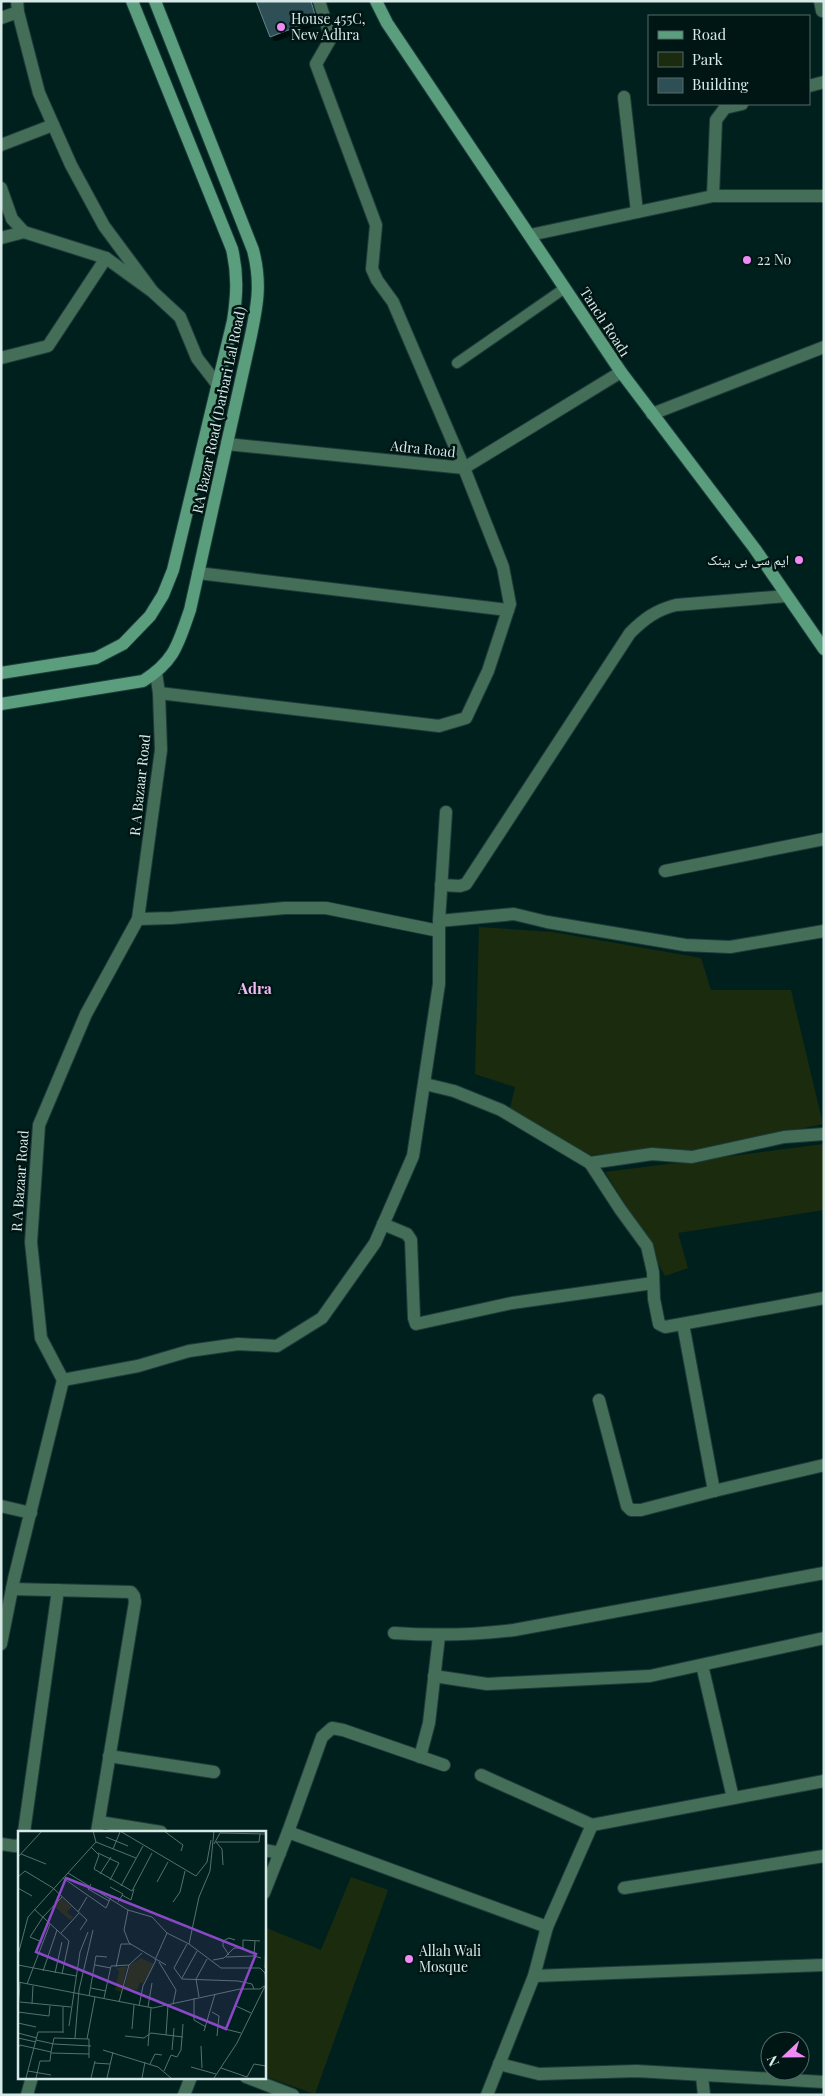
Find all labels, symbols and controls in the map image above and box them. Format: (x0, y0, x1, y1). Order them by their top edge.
place label: House 455C, New Adhra (291, 9, 366, 44)
legend (648, 15, 810, 105)
marker: House 455C, New Adhra (275, 21, 287, 33)
text: Road (692, 24, 726, 44)
text: Park (692, 49, 724, 69)
text: Building (692, 74, 749, 94)
place label: 22 No (757, 250, 792, 269)
marker: 22 No (741, 254, 753, 266)
street label: Tanch Road1 (576, 283, 635, 360)
street label: RA Bazar Road (Darbari Lal Road) (187, 305, 250, 515)
street label: Adra Road (389, 436, 457, 461)
place label: ایم سی بی بینک (707, 550, 789, 570)
marker: ایم سی بی بینک (793, 554, 805, 566)
street label: R A Bazaar Road (125, 733, 154, 837)
district label: Adra (237, 978, 272, 998)
street label: R A Bazaar Road (6, 1130, 33, 1232)
inset map (18, 1831, 265, 2078)
place label: Allah Wali Mosque (418, 1941, 481, 1976)
marker: Allah Wali Mosque (403, 1953, 415, 1965)
north arrow (760, 2031, 810, 2081)
text: N (762, 2053, 783, 2069)

